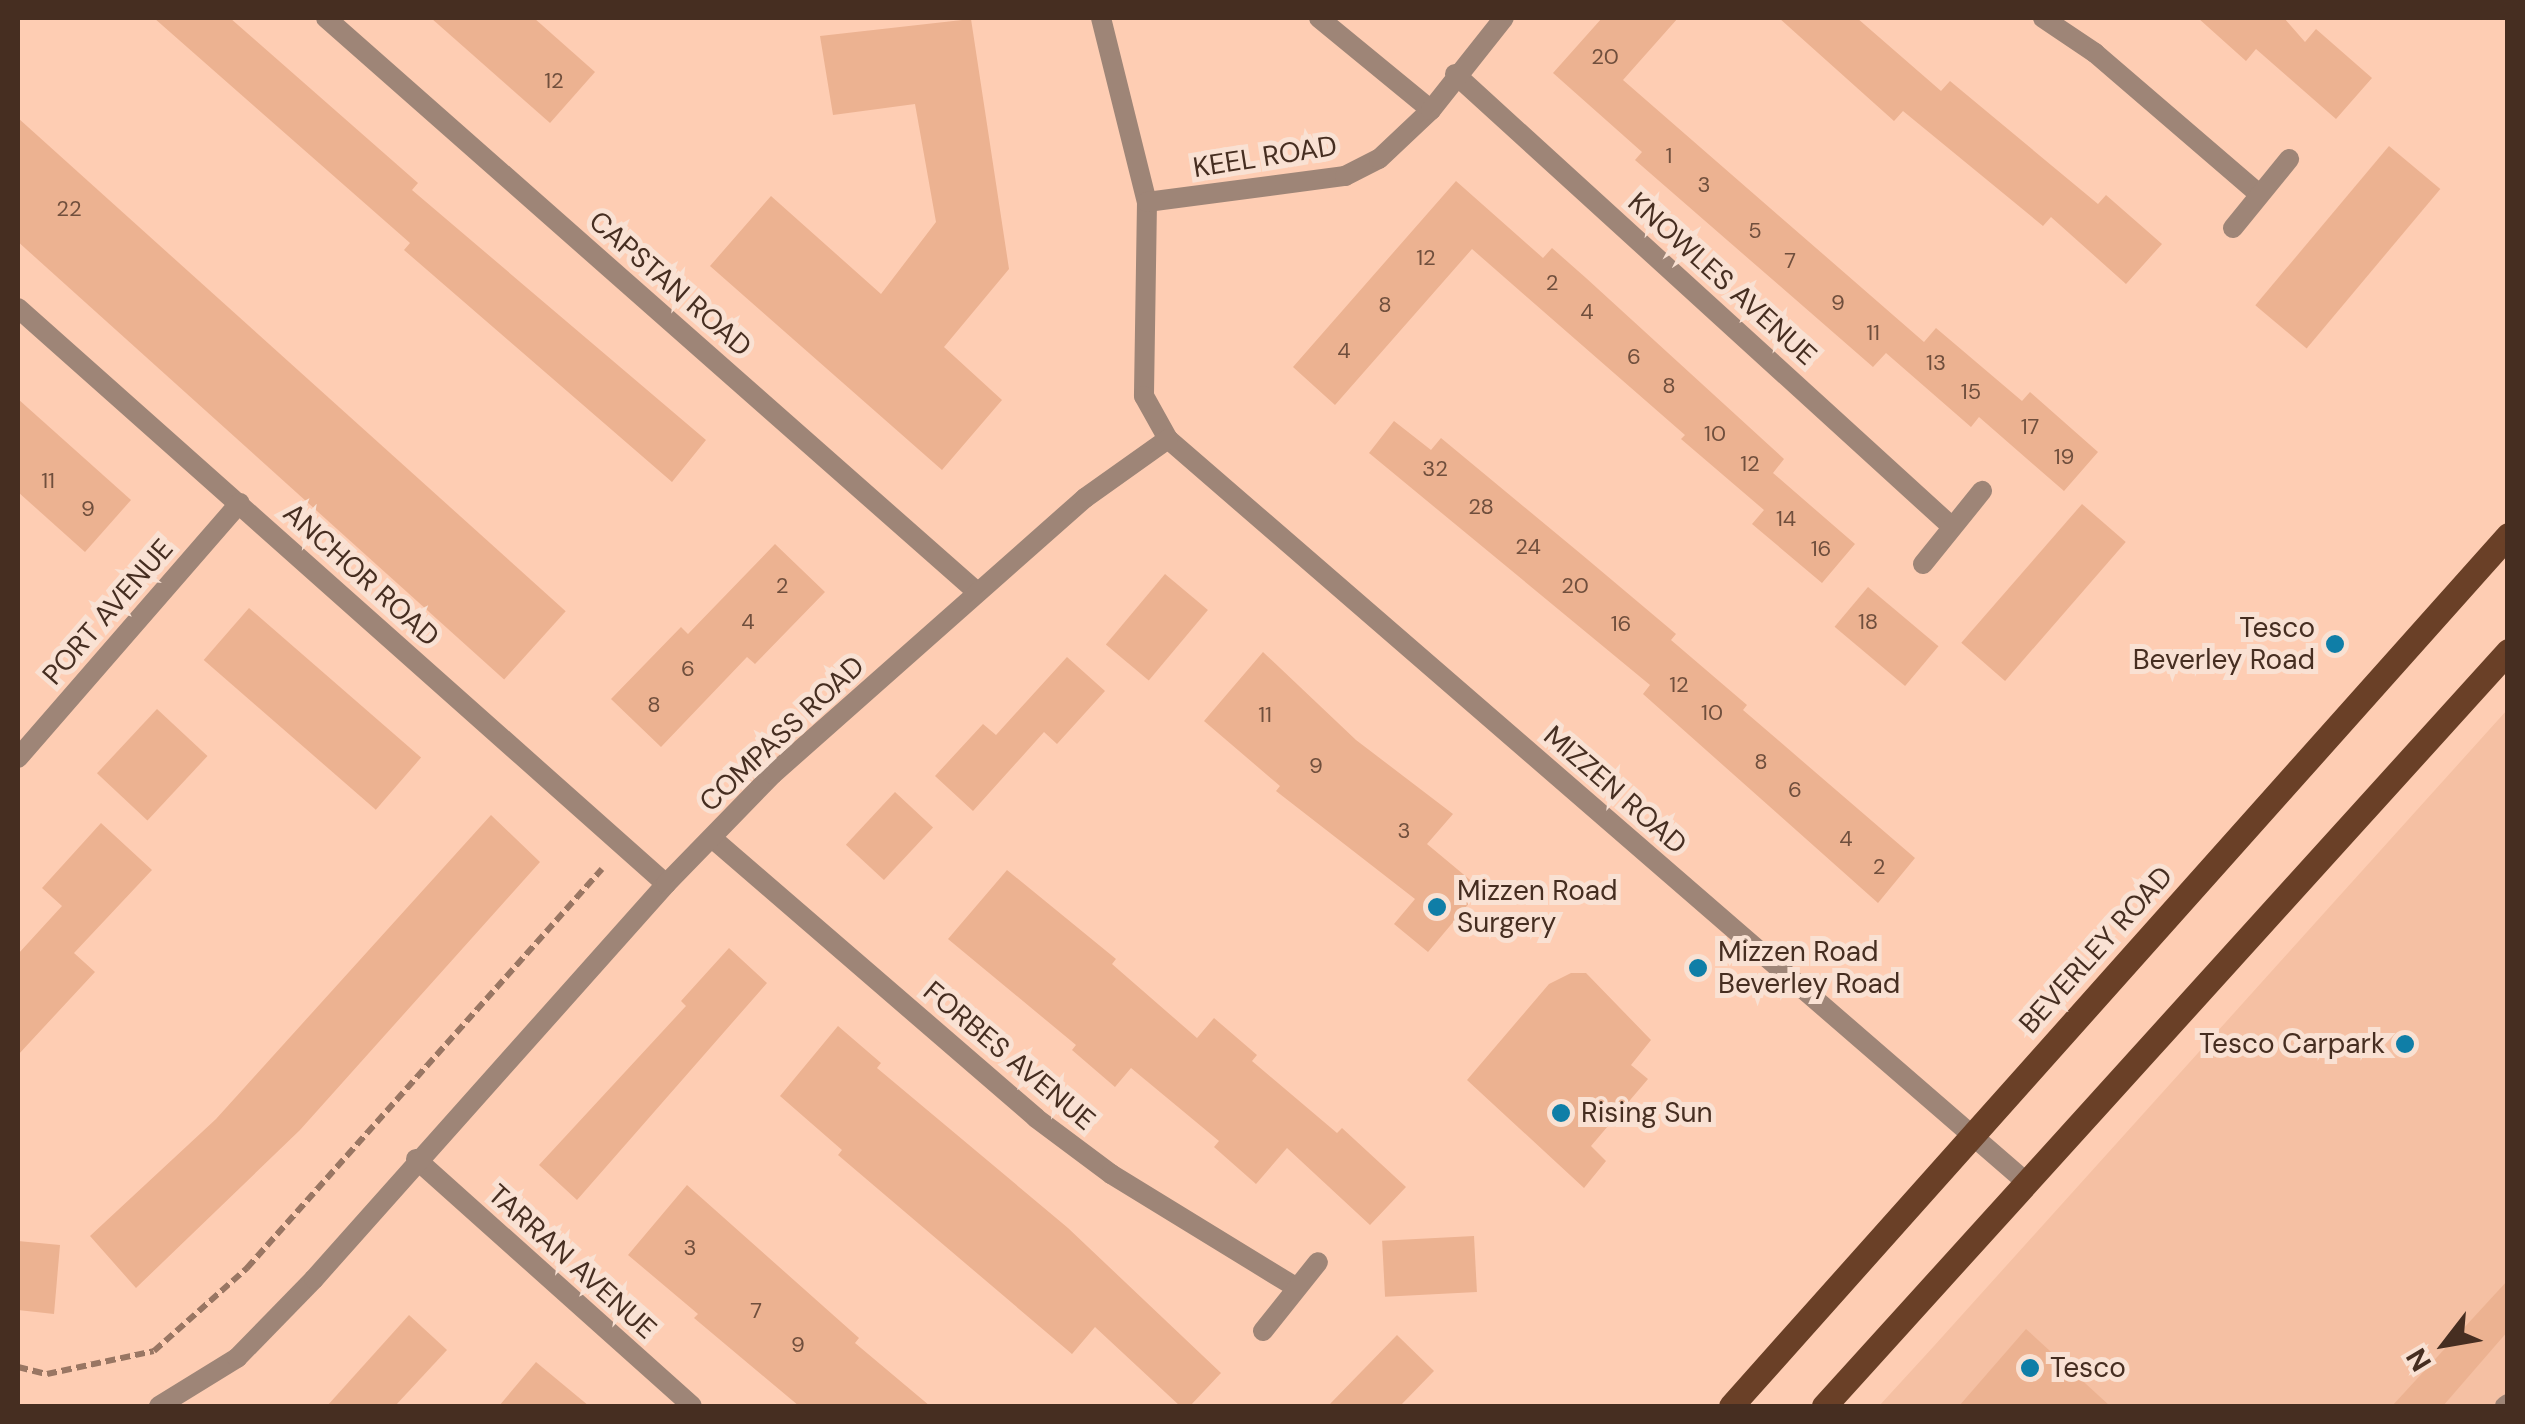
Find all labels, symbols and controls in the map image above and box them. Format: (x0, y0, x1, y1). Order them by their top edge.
house number: 20 (1591, 44, 1619, 70)
house number: 12 (544, 68, 564, 94)
street label: KEEL ROAD (1191, 129, 1339, 185)
house number: 1 (1666, 143, 1672, 169)
house number: 3 (1697, 172, 1711, 198)
street label: KNOWLES AVENUE (1621, 186, 1823, 372)
house number: 22 (56, 196, 82, 222)
street label: CAPSTAN ROAD (582, 204, 758, 364)
house number: 5 (1748, 218, 1762, 244)
house number: 12 (1416, 245, 1436, 271)
house number: 7 (1784, 248, 1796, 274)
house number: 2 (1546, 270, 1558, 296)
house number: 9 (1831, 290, 1845, 316)
house number: 8 (1378, 292, 1392, 318)
house number: 4 (1580, 299, 1594, 325)
house number: 11 (1866, 320, 1880, 346)
house number: 4 (1337, 338, 1351, 364)
house number: 6 (1627, 344, 1641, 370)
house number: 13 (1926, 350, 1946, 376)
house number: 8 (1662, 373, 1676, 399)
house number: 15 (1961, 379, 1981, 405)
house number: 17 (2021, 414, 2039, 440)
house number: 10 (1704, 421, 1726, 447)
house number: 19 (2054, 444, 2074, 470)
house number: 12 (1740, 451, 1760, 477)
house number: 32 (1422, 456, 1448, 482)
house number: 11 (41, 468, 55, 494)
house number: 28 (1468, 494, 1494, 520)
house number: 9 (81, 496, 95, 522)
street label: ANCHOR ROAD (276, 496, 446, 654)
house number: 14 (1776, 506, 1796, 532)
street label: PORT AVENUE (36, 532, 180, 692)
house number: 24 (1515, 534, 1541, 560)
house number: 16 (1811, 536, 1831, 562)
house number: 2 (776, 573, 788, 599)
house number: 20 (1561, 573, 1589, 599)
house number: 4 (741, 609, 755, 635)
house number: 18 (1858, 609, 1878, 635)
house number: 16 (1611, 611, 1631, 637)
place label: Tesco Beverley Road (2133, 611, 2315, 677)
marker: Tesco Beverley Road (2324, 633, 2346, 655)
street label: COMPASS ROAD (693, 649, 871, 819)
house number: 6 (681, 656, 695, 682)
house number: 12 (1669, 672, 1689, 698)
house number: 8 (647, 692, 661, 718)
house number: 10 (1701, 700, 1723, 726)
house number: 11 (1258, 702, 1272, 728)
street label: MIZZEN ROAD (1537, 719, 1693, 861)
house number: 8 (1754, 749, 1768, 775)
house number: 9 (1309, 753, 1323, 779)
house number: 6 (1788, 777, 1802, 803)
house number: 3 (1397, 818, 1411, 844)
house number: 4 (1839, 826, 1853, 852)
house number: 2 (1873, 854, 1885, 880)
street label: BEVERLEY ROAD (2012, 860, 2180, 1040)
place label: Mizzen Road Surgery (1457, 874, 1618, 940)
marker: Mizzen Road Surgery (1426, 896, 1448, 918)
place label: Mizzen Road Beverley Road (1718, 935, 1900, 1001)
marker: Mizzen Road Beverley Road (1687, 957, 1709, 979)
street label: FORBES AVENUE (916, 974, 1102, 1138)
place label: Tesco Carpark (2199, 1027, 2385, 1061)
marker: Tesco Carpark (2394, 1033, 2416, 1055)
place label: Rising Sun (1581, 1096, 1713, 1130)
marker: Rising Sun (1550, 1102, 1572, 1124)
street label: TARRAN AVENUE (481, 1178, 663, 1346)
house number: 3 (683, 1235, 697, 1261)
north arrow (2395, 1294, 2495, 1394)
house number: 7 (750, 1298, 762, 1324)
house number: 9 (791, 1332, 805, 1358)
text: N (2398, 1341, 2440, 1378)
place label: Tesco (2050, 1351, 2126, 1385)
marker: Tesco (2019, 1357, 2041, 1379)

